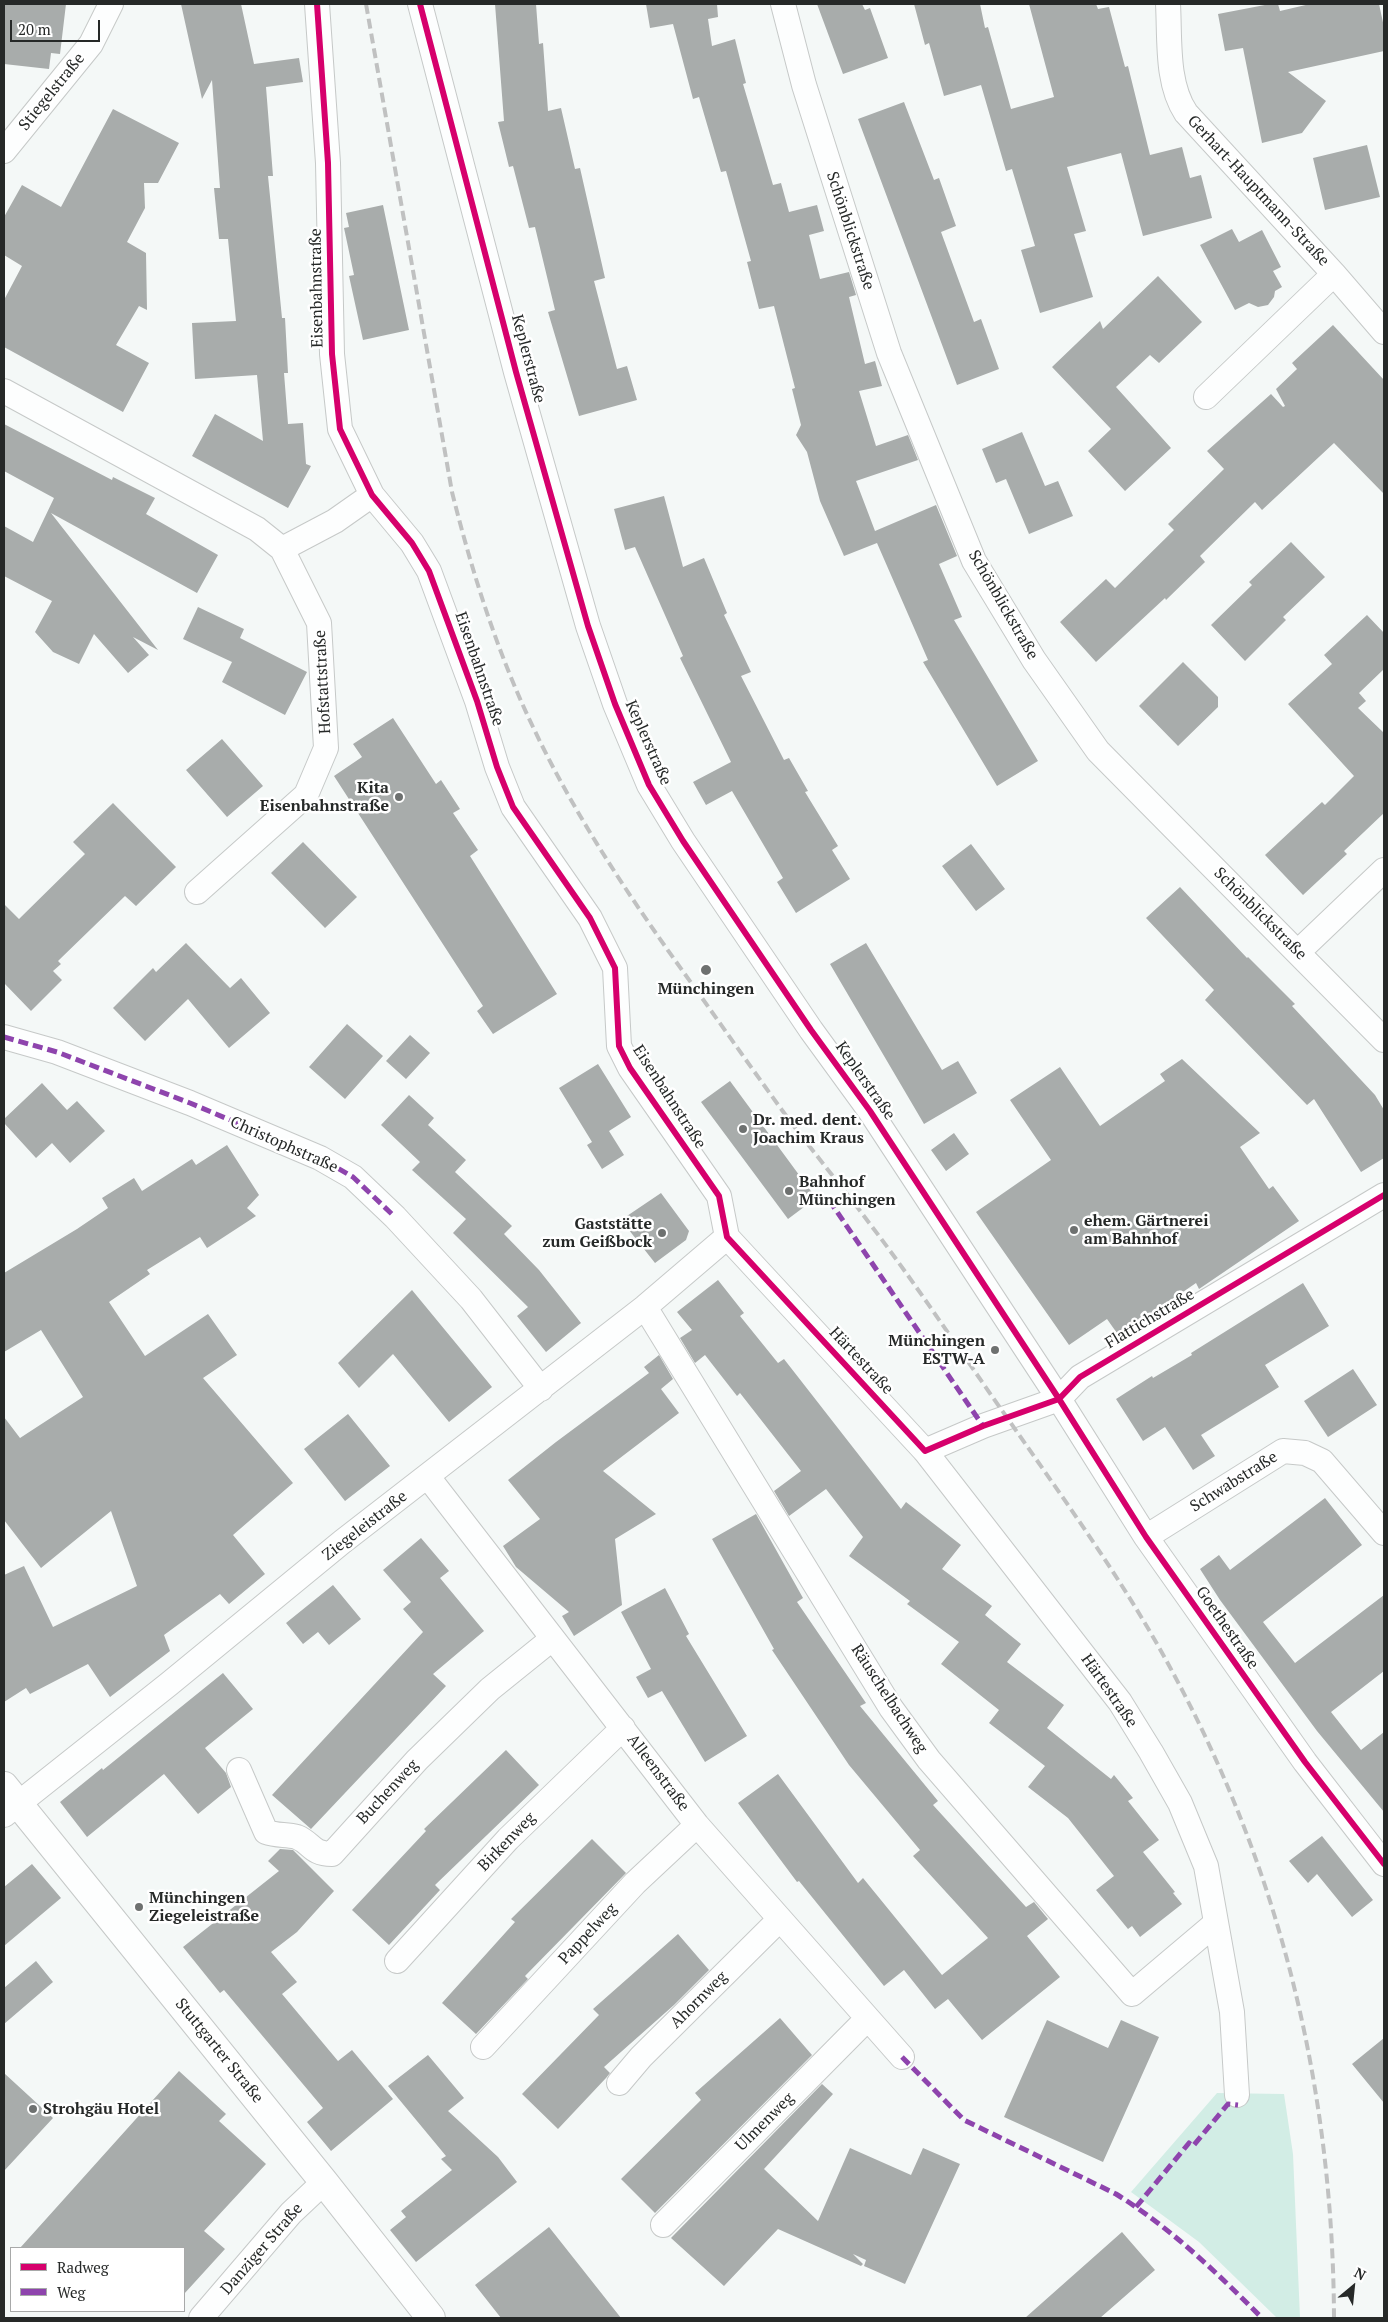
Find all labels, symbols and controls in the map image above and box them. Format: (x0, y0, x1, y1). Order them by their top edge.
scale bar (12, 10, 102, 42)
text: 20 m (18, 19, 51, 39)
street label: Stiegelstraße (15, 49, 89, 135)
street label: Gerhart-Hauptmann-Straße (1183, 112, 1333, 270)
street label: Schönblickstraße (822, 169, 878, 293)
street label: Eisenbahnstraße (306, 228, 328, 348)
street label: Keplerstraße (507, 313, 549, 405)
street label: Schönblickstraße (964, 547, 1042, 663)
street label: Eisenbahnstraße (450, 609, 508, 729)
street label: Hofstattstraße (311, 630, 335, 734)
street label: Keplerstraße (621, 698, 675, 788)
place label: Kita Eisenbahnstraße (260, 778, 389, 816)
marker: Kita Eisenbahnstraße (393, 791, 405, 803)
street label: Schönblickstraße (1210, 864, 1310, 964)
marker: Münchingen (699, 963, 713, 977)
place label: Münchingen (658, 979, 754, 999)
street label: Keplerstraße (831, 1038, 899, 1124)
street label: Eisenbahnstraße (628, 1042, 710, 1152)
place label: Dr. med. dent. Joachim Kraus (753, 1110, 864, 1148)
street label: Christophstraße (227, 1113, 341, 1177)
marker: Dr. med. dent. Joachim Kraus (737, 1123, 749, 1135)
place label: Bahnhof Münchingen (799, 1172, 896, 1210)
marker: Bahnhof Münchingen (783, 1185, 795, 1197)
place label: ehem. Gärtnerei am Bahnhof (1084, 1211, 1208, 1249)
place label: Gaststätte zum Geißbock (542, 1214, 652, 1252)
marker: ehem. Gärtnerei am Bahnhof (1068, 1224, 1080, 1236)
marker: Gaststätte zum Geißbock (656, 1227, 668, 1239)
street label: Flattichstraße (1102, 1285, 1198, 1353)
street label: Härtestraße (825, 1323, 897, 1399)
place label: Münchingen ESTW-A (888, 1331, 985, 1369)
marker: Münchingen ESTW-A (989, 1344, 1001, 1356)
street label: Schwabstraße (1187, 1448, 1281, 1516)
street label: Ziegeleistraße (319, 1487, 411, 1565)
street label: Goethestraße (1191, 1583, 1263, 1673)
street label: Räuschelbachweg (847, 1641, 931, 1757)
street label: Härtestraße (1077, 1651, 1141, 1731)
street label: Alleenstraße (623, 1731, 693, 1815)
street label: Buchenweg (353, 1756, 423, 1828)
street label: Birkenweg (474, 1809, 540, 1875)
place label: Münchingen Ziegeleistraße (149, 1888, 259, 1926)
street label: Pappelweg (555, 1899, 621, 1969)
marker: Münchingen Ziegeleistraße (133, 1901, 145, 1913)
street label: Ahornweg (666, 1967, 732, 2033)
street label: Stuttgarter Straße (171, 1995, 267, 2107)
street label: Ulmenweg (732, 2089, 798, 2155)
place label: Strohgäu Hotel (43, 2099, 159, 2119)
marker: Strohgäu Hotel (27, 2103, 39, 2115)
street label: Danziger Straße (217, 2199, 307, 2299)
legend (10, 2247, 185, 2312)
text: Radweg (57, 2257, 109, 2277)
north arrow (1328, 2262, 1378, 2312)
text: N (1351, 2262, 1369, 2284)
text: Weg (57, 2282, 85, 2302)

